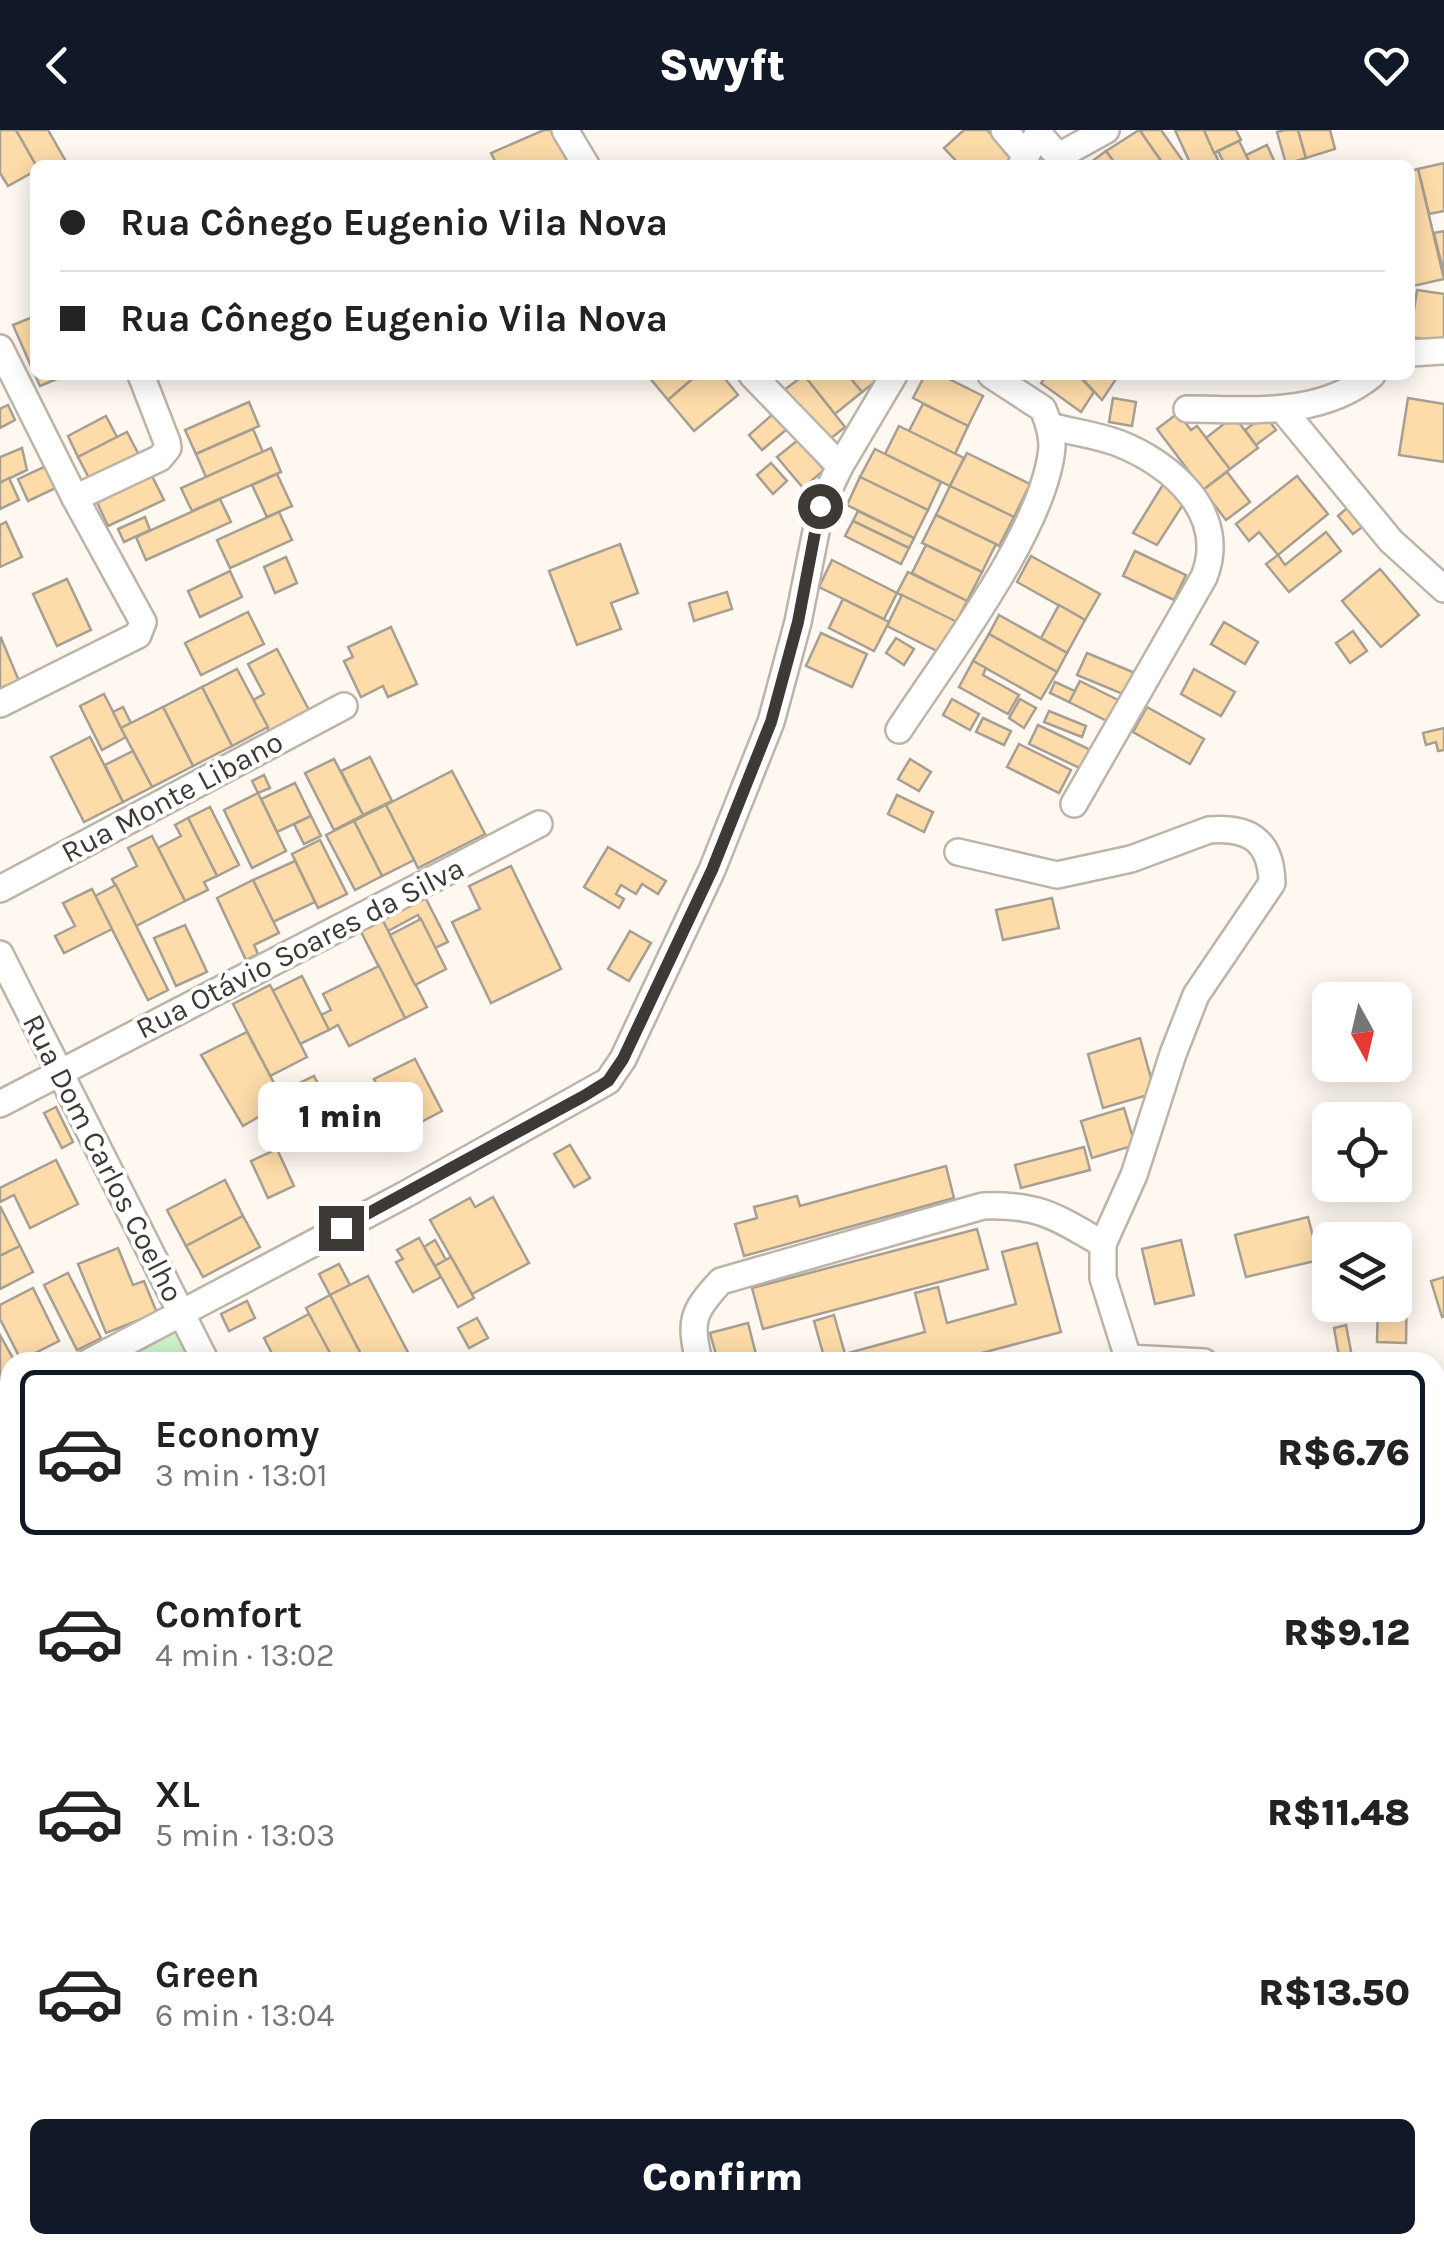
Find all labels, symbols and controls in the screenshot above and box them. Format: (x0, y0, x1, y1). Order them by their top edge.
icon: back (30, 38, 85, 93)
icon: heart (1359, 38, 1414, 93)
text: Swyft (659, 39, 785, 91)
text: Rua Cônego Eugenio Vila Nova (120, 200, 668, 245)
text: Rua Cônego Eugenio Vila Nova (120, 296, 668, 341)
route start (798, 484, 843, 529)
street label: Rua Monte Libano (55, 723, 289, 871)
street label: Rua Otávio Soares da Silva (130, 849, 470, 1047)
north arrow (1312, 982, 1412, 1082)
map controls (1312, 982, 1412, 1322)
street label: Rua Dom Carlos Coelho (15, 1008, 191, 1308)
callout: 1 min (258, 1083, 424, 1153)
text: 1 min (299, 1098, 382, 1135)
button: locate (1312, 1102, 1412, 1202)
route end (319, 1206, 364, 1251)
button: layers (1312, 1222, 1412, 1322)
icon: car (35, 1408, 125, 1498)
text: Economy (155, 1412, 319, 1457)
text: R$6.76 (1277, 1430, 1410, 1475)
text: 3 min · 13:01 (155, 1457, 328, 1494)
icon: car (35, 1588, 125, 1678)
text: Comfort (155, 1592, 302, 1637)
text: R$9.12 (1283, 1610, 1410, 1655)
text: 4 min · 13:02 (155, 1637, 335, 1674)
icon: car (35, 1768, 125, 1858)
text: XL (155, 1772, 200, 1817)
text: R$11.48 (1267, 1790, 1410, 1835)
text: 5 min · 13:03 (155, 1817, 335, 1854)
icon: car (35, 1948, 125, 2038)
text: Green (155, 1952, 260, 1997)
text: R$13.50 (1258, 1970, 1410, 2015)
text: 6 min · 13:04 (155, 1997, 334, 2034)
button: Confirm (30, 2119, 1415, 2234)

